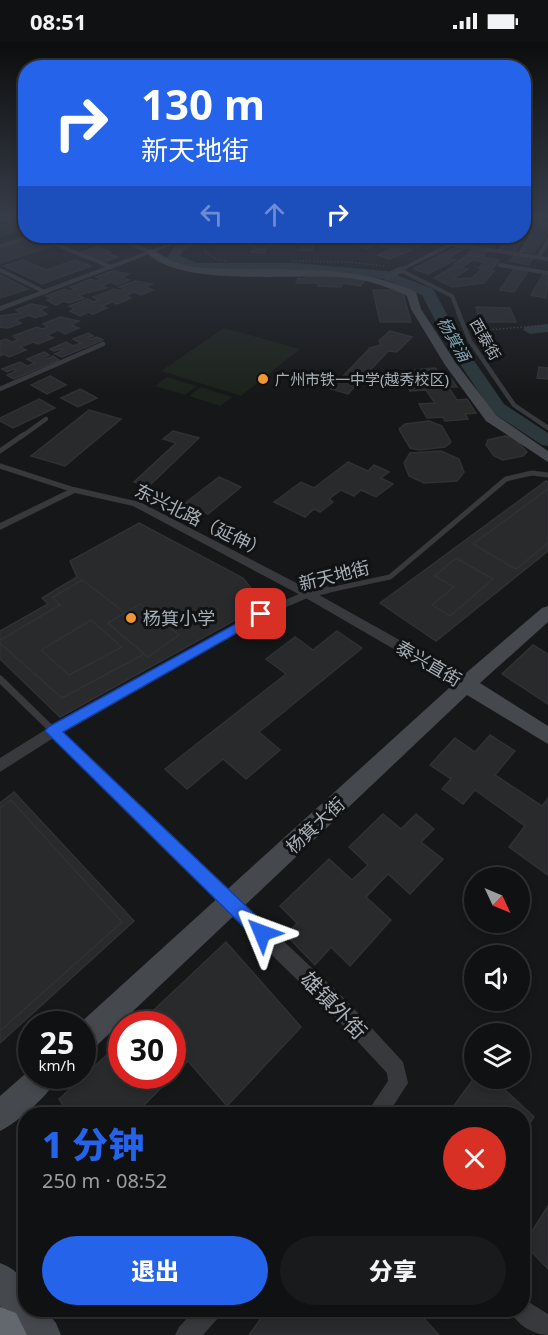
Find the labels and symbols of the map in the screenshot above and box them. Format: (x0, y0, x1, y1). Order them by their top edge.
water label: 杨箕涌 (432, 313, 477, 367)
street label: 西泰街 (466, 315, 506, 363)
place label: 广州市铁一中学(越秀校区) (275, 369, 449, 389)
marker: 广州市铁一中学(越秀校区) (256, 372, 270, 386)
street label: 东兴北路（延伸） (131, 478, 271, 562)
street label: 新天地街 (296, 555, 372, 595)
pin (235, 588, 286, 639)
place label: 杨箕小学 (143, 606, 215, 630)
marker: 杨箕小学 (124, 611, 138, 625)
street label: 泰兴直街 (392, 635, 466, 691)
street label: 杨箕大街 (280, 792, 350, 858)
north arrow (464, 867, 530, 933)
position arrow (230, 901, 294, 965)
street label: 雄镇外街 (295, 965, 373, 1045)
speed limit sign: 30 (108, 1011, 186, 1089)

